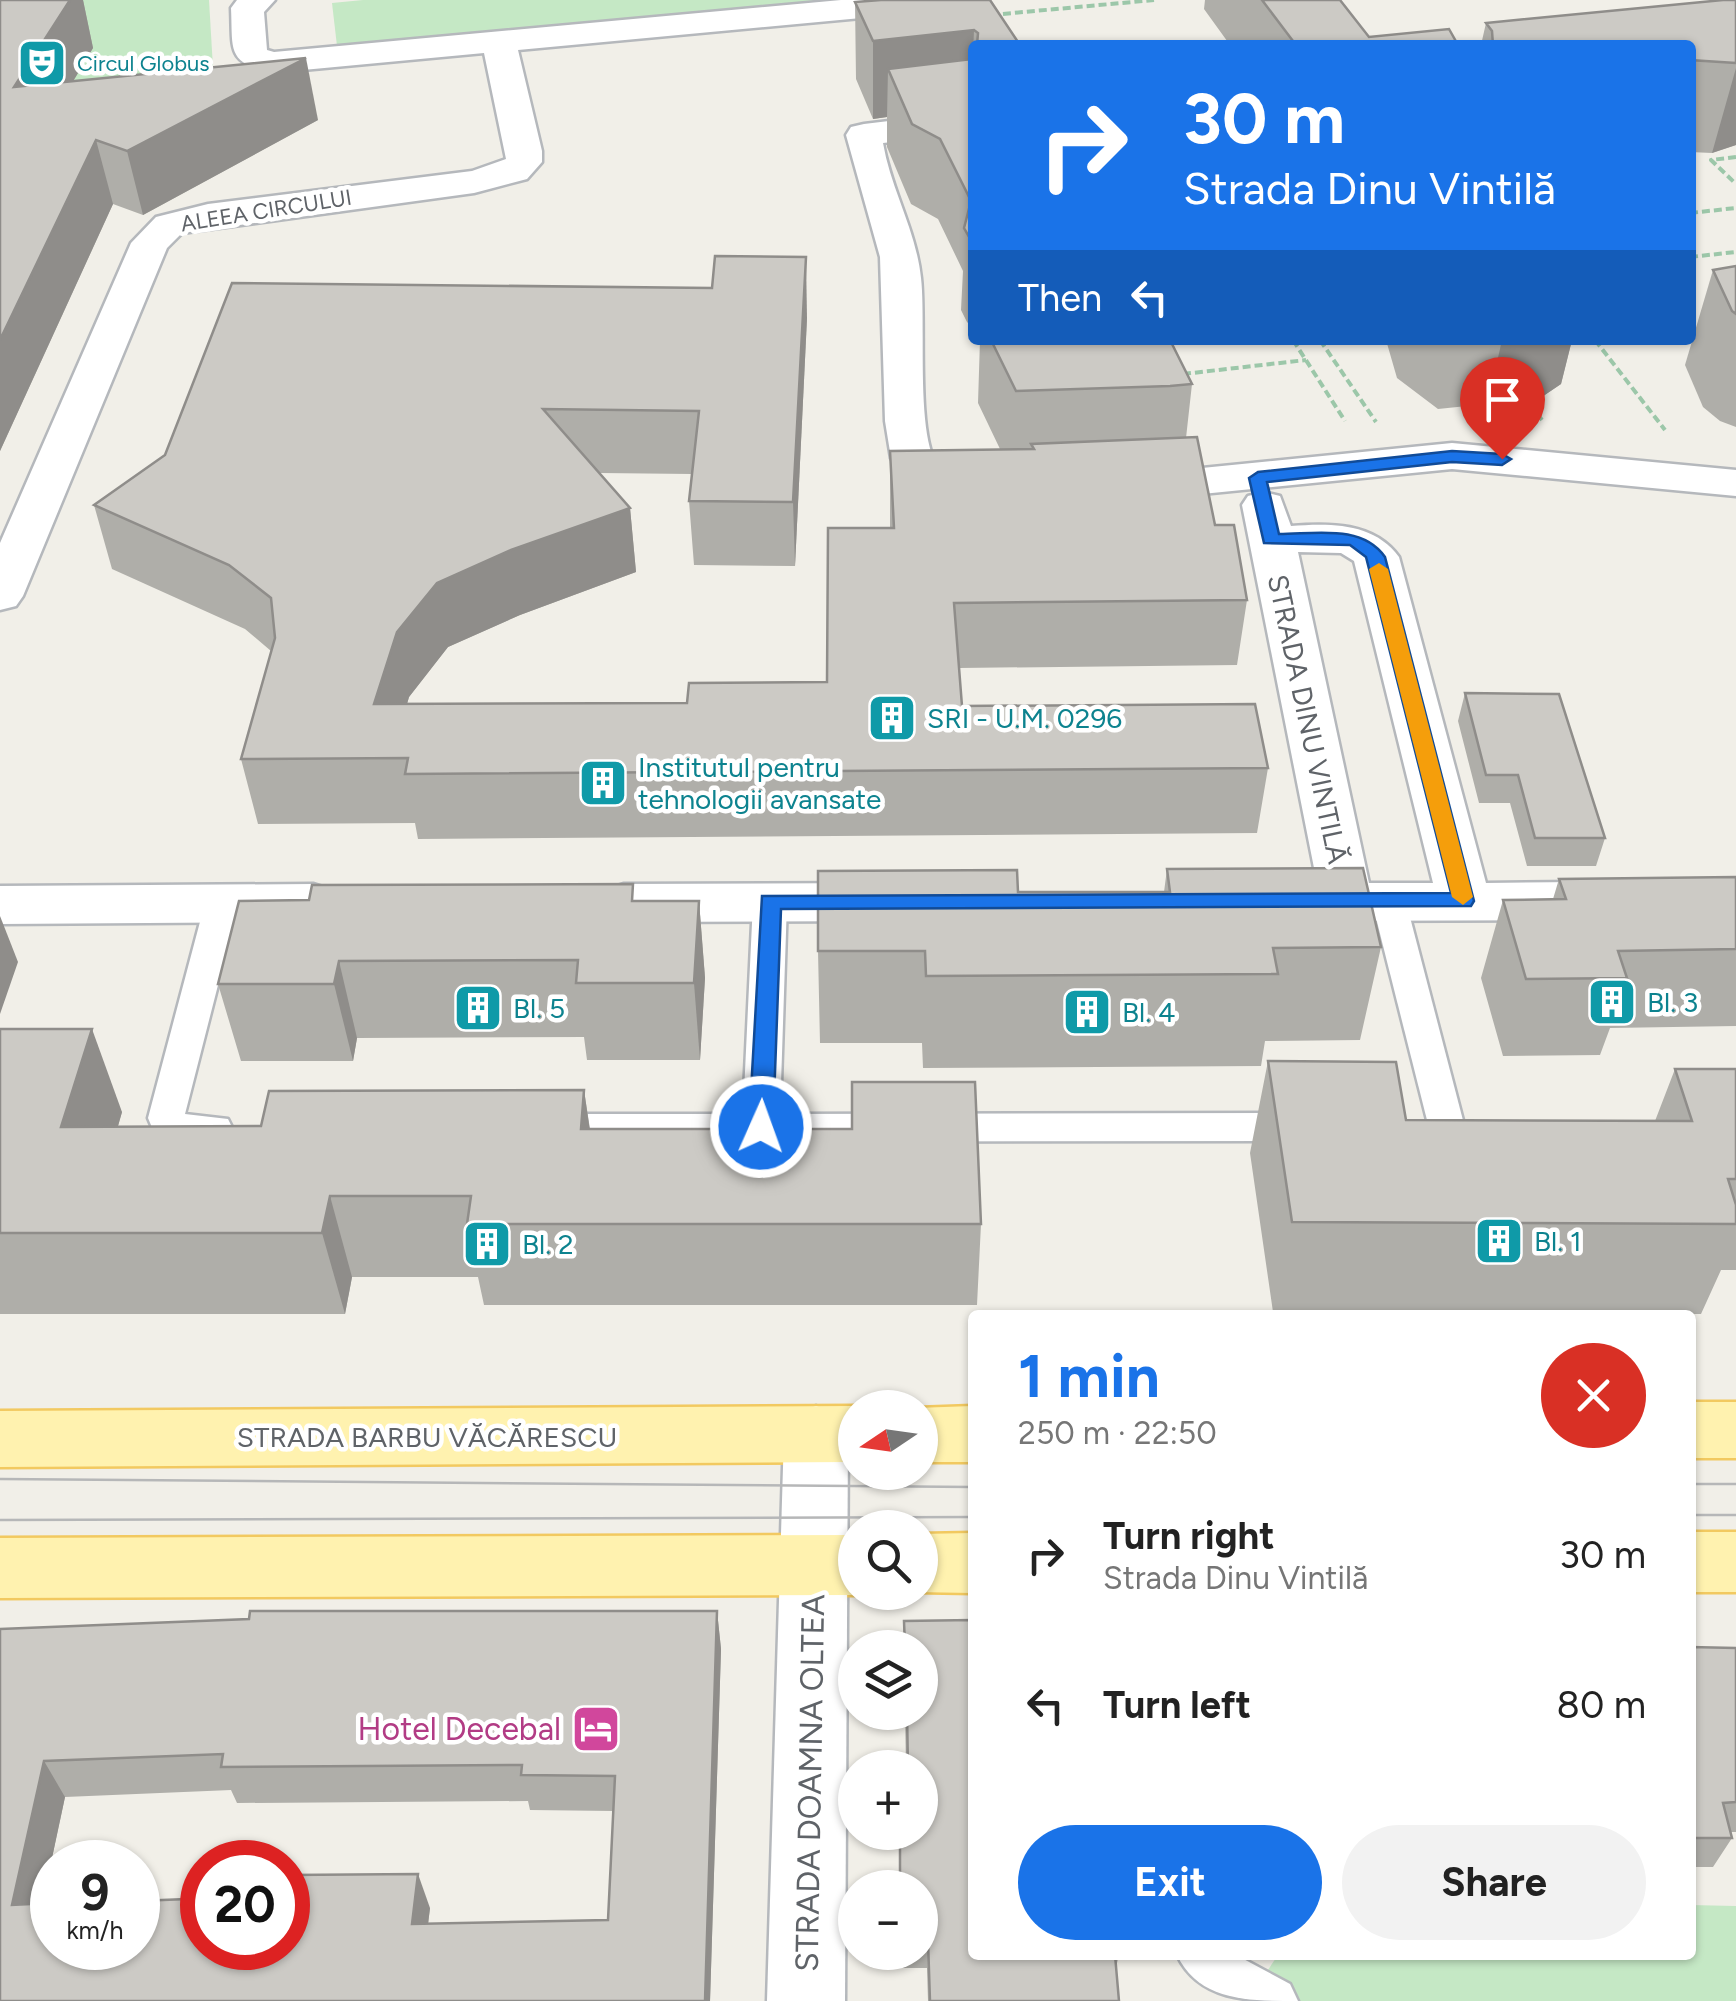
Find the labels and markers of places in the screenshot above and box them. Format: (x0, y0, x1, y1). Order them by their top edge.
theatre icon: Circul Globus (16, 37, 68, 89)
place label: Circul Globus (77, 50, 210, 77)
pin (1460, 357, 1545, 460)
building icon: SRI - U.M. 0296 (866, 692, 918, 744)
place label: SRI - U.M. 0296 (927, 701, 1122, 735)
place label: Institutul pentru tehnologii avansate (638, 750, 881, 816)
building icon: Institutul pentru tehnologii avansate (577, 757, 629, 809)
building icon: Bl. 3 (1586, 976, 1638, 1028)
building icon: Bl. 5 (452, 982, 504, 1034)
place label: Bl. 3 (1647, 985, 1698, 1019)
building icon: Bl. 4 (1061, 986, 1113, 1038)
place label: Bl. 5 (513, 991, 565, 1025)
place label: Bl. 4 (1122, 995, 1175, 1029)
building icon: Bl. 1 (1473, 1215, 1525, 1267)
building icon: Bl. 2 (461, 1218, 513, 1270)
place label: Bl. 1 (1534, 1224, 1582, 1258)
place label: Bl. 2 (522, 1227, 574, 1261)
hotel icon: Hotel Decebal (570, 1703, 622, 1755)
place label: Hotel Decebal (358, 1710, 561, 1748)

